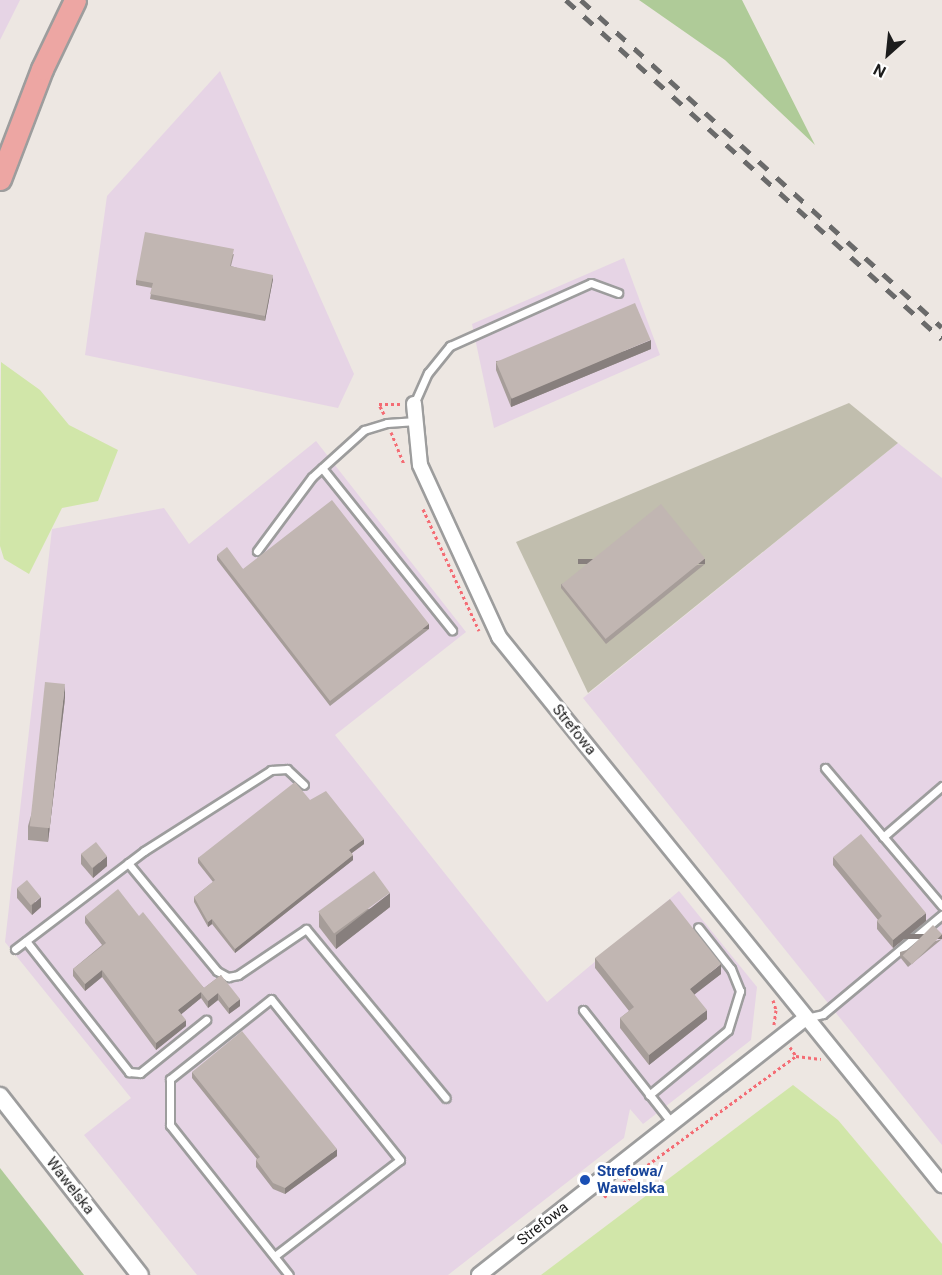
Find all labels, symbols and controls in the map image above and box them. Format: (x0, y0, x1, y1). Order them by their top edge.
north arrow (858, 24, 918, 84)
text: N (870, 59, 889, 82)
street label: Strefowa (548, 701, 600, 759)
street label: Wawelska (42, 1154, 98, 1218)
place label: Strefowa/ Wawelska (597, 1162, 665, 1197)
marker: Strefowa/ Wawelska (578, 1173, 592, 1187)
street label: Strefowa (514, 1198, 572, 1250)

